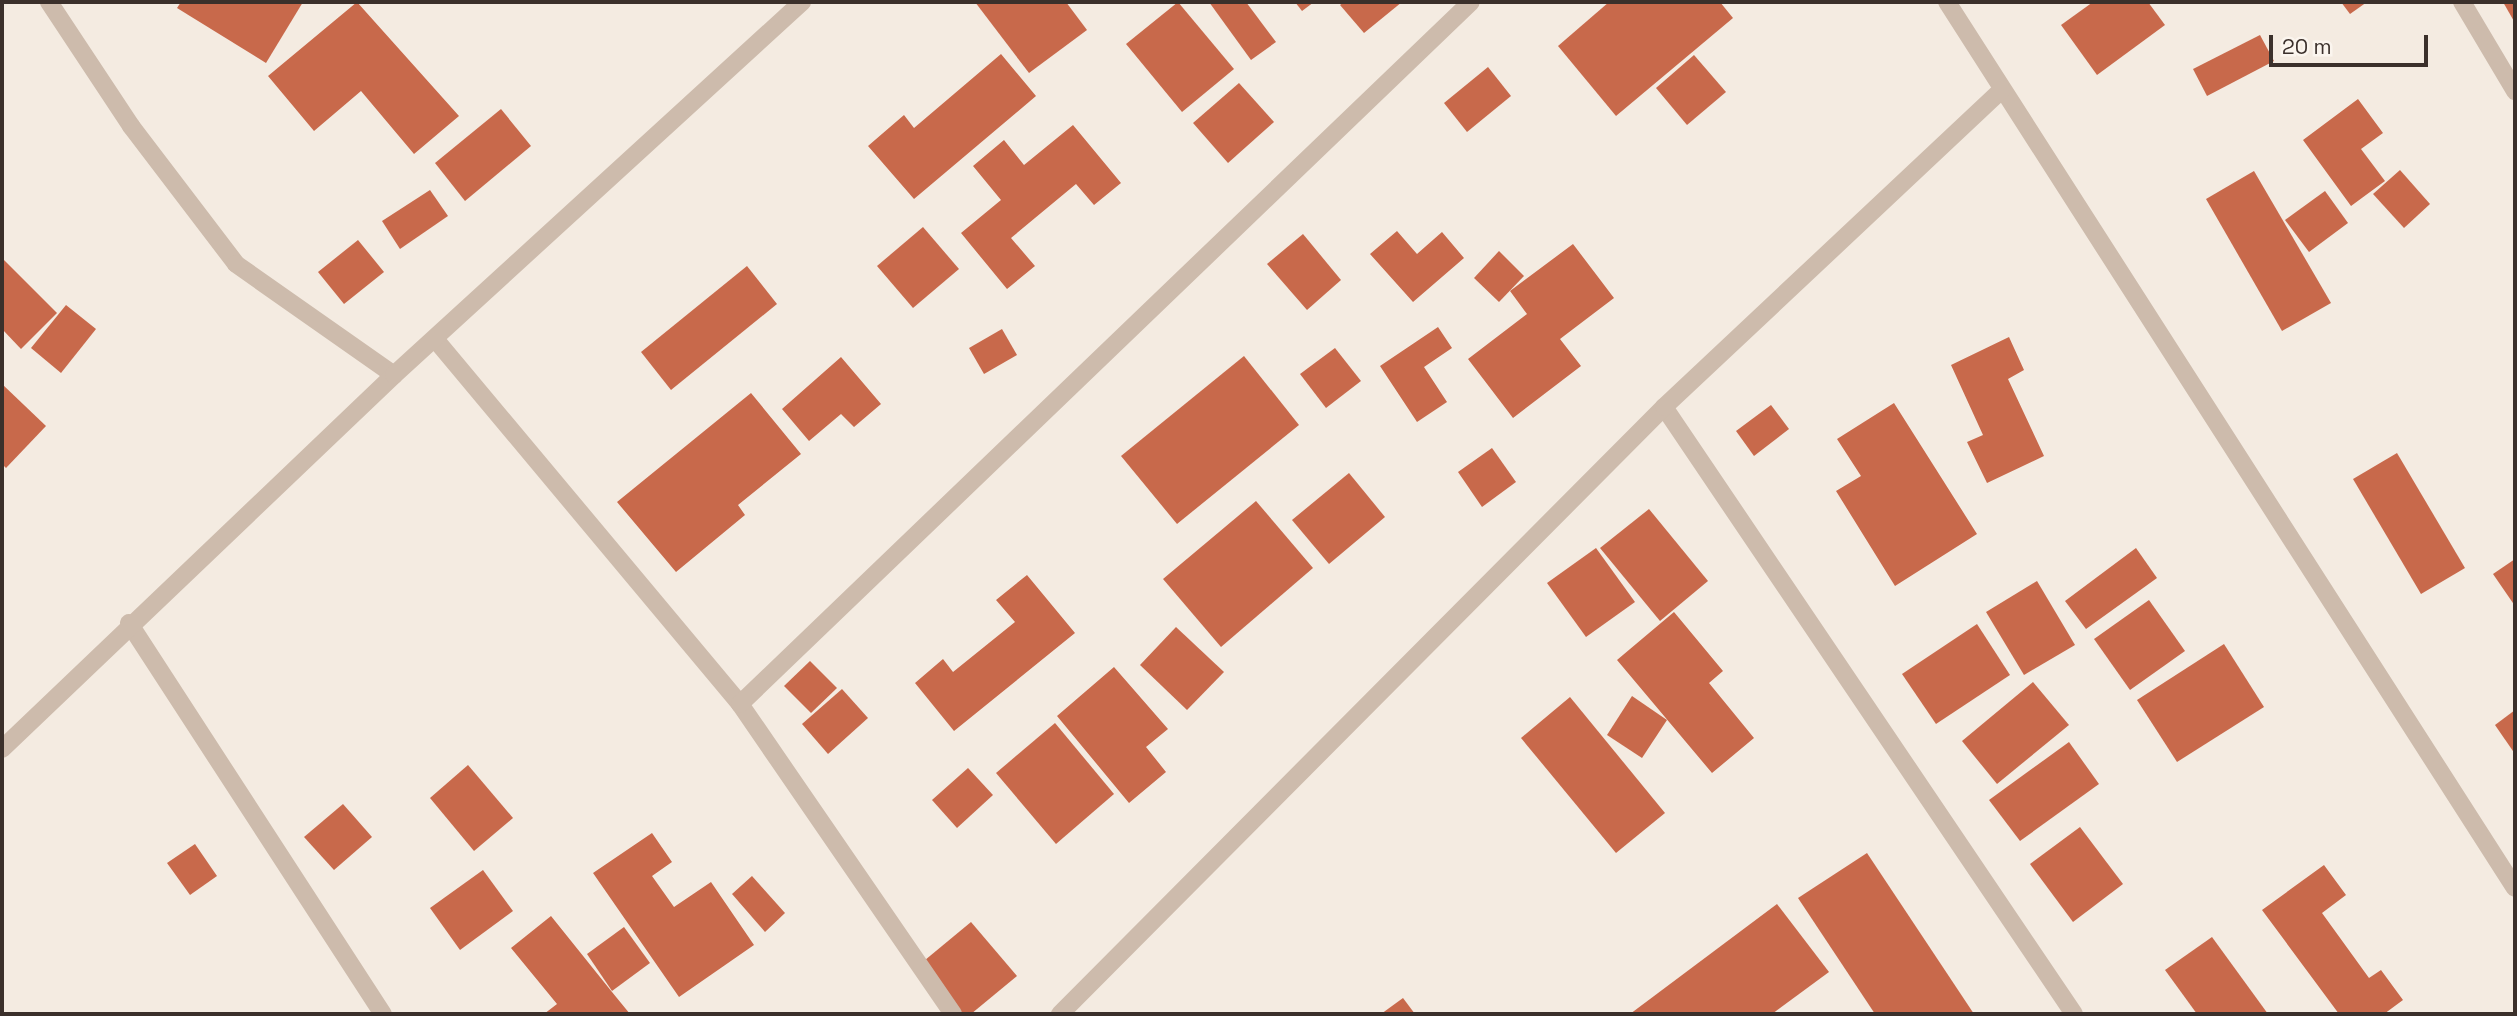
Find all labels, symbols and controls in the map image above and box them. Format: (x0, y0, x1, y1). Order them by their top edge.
scale bar (2272, 21, 2431, 65)
text: 20 m (2282, 33, 2332, 60)

